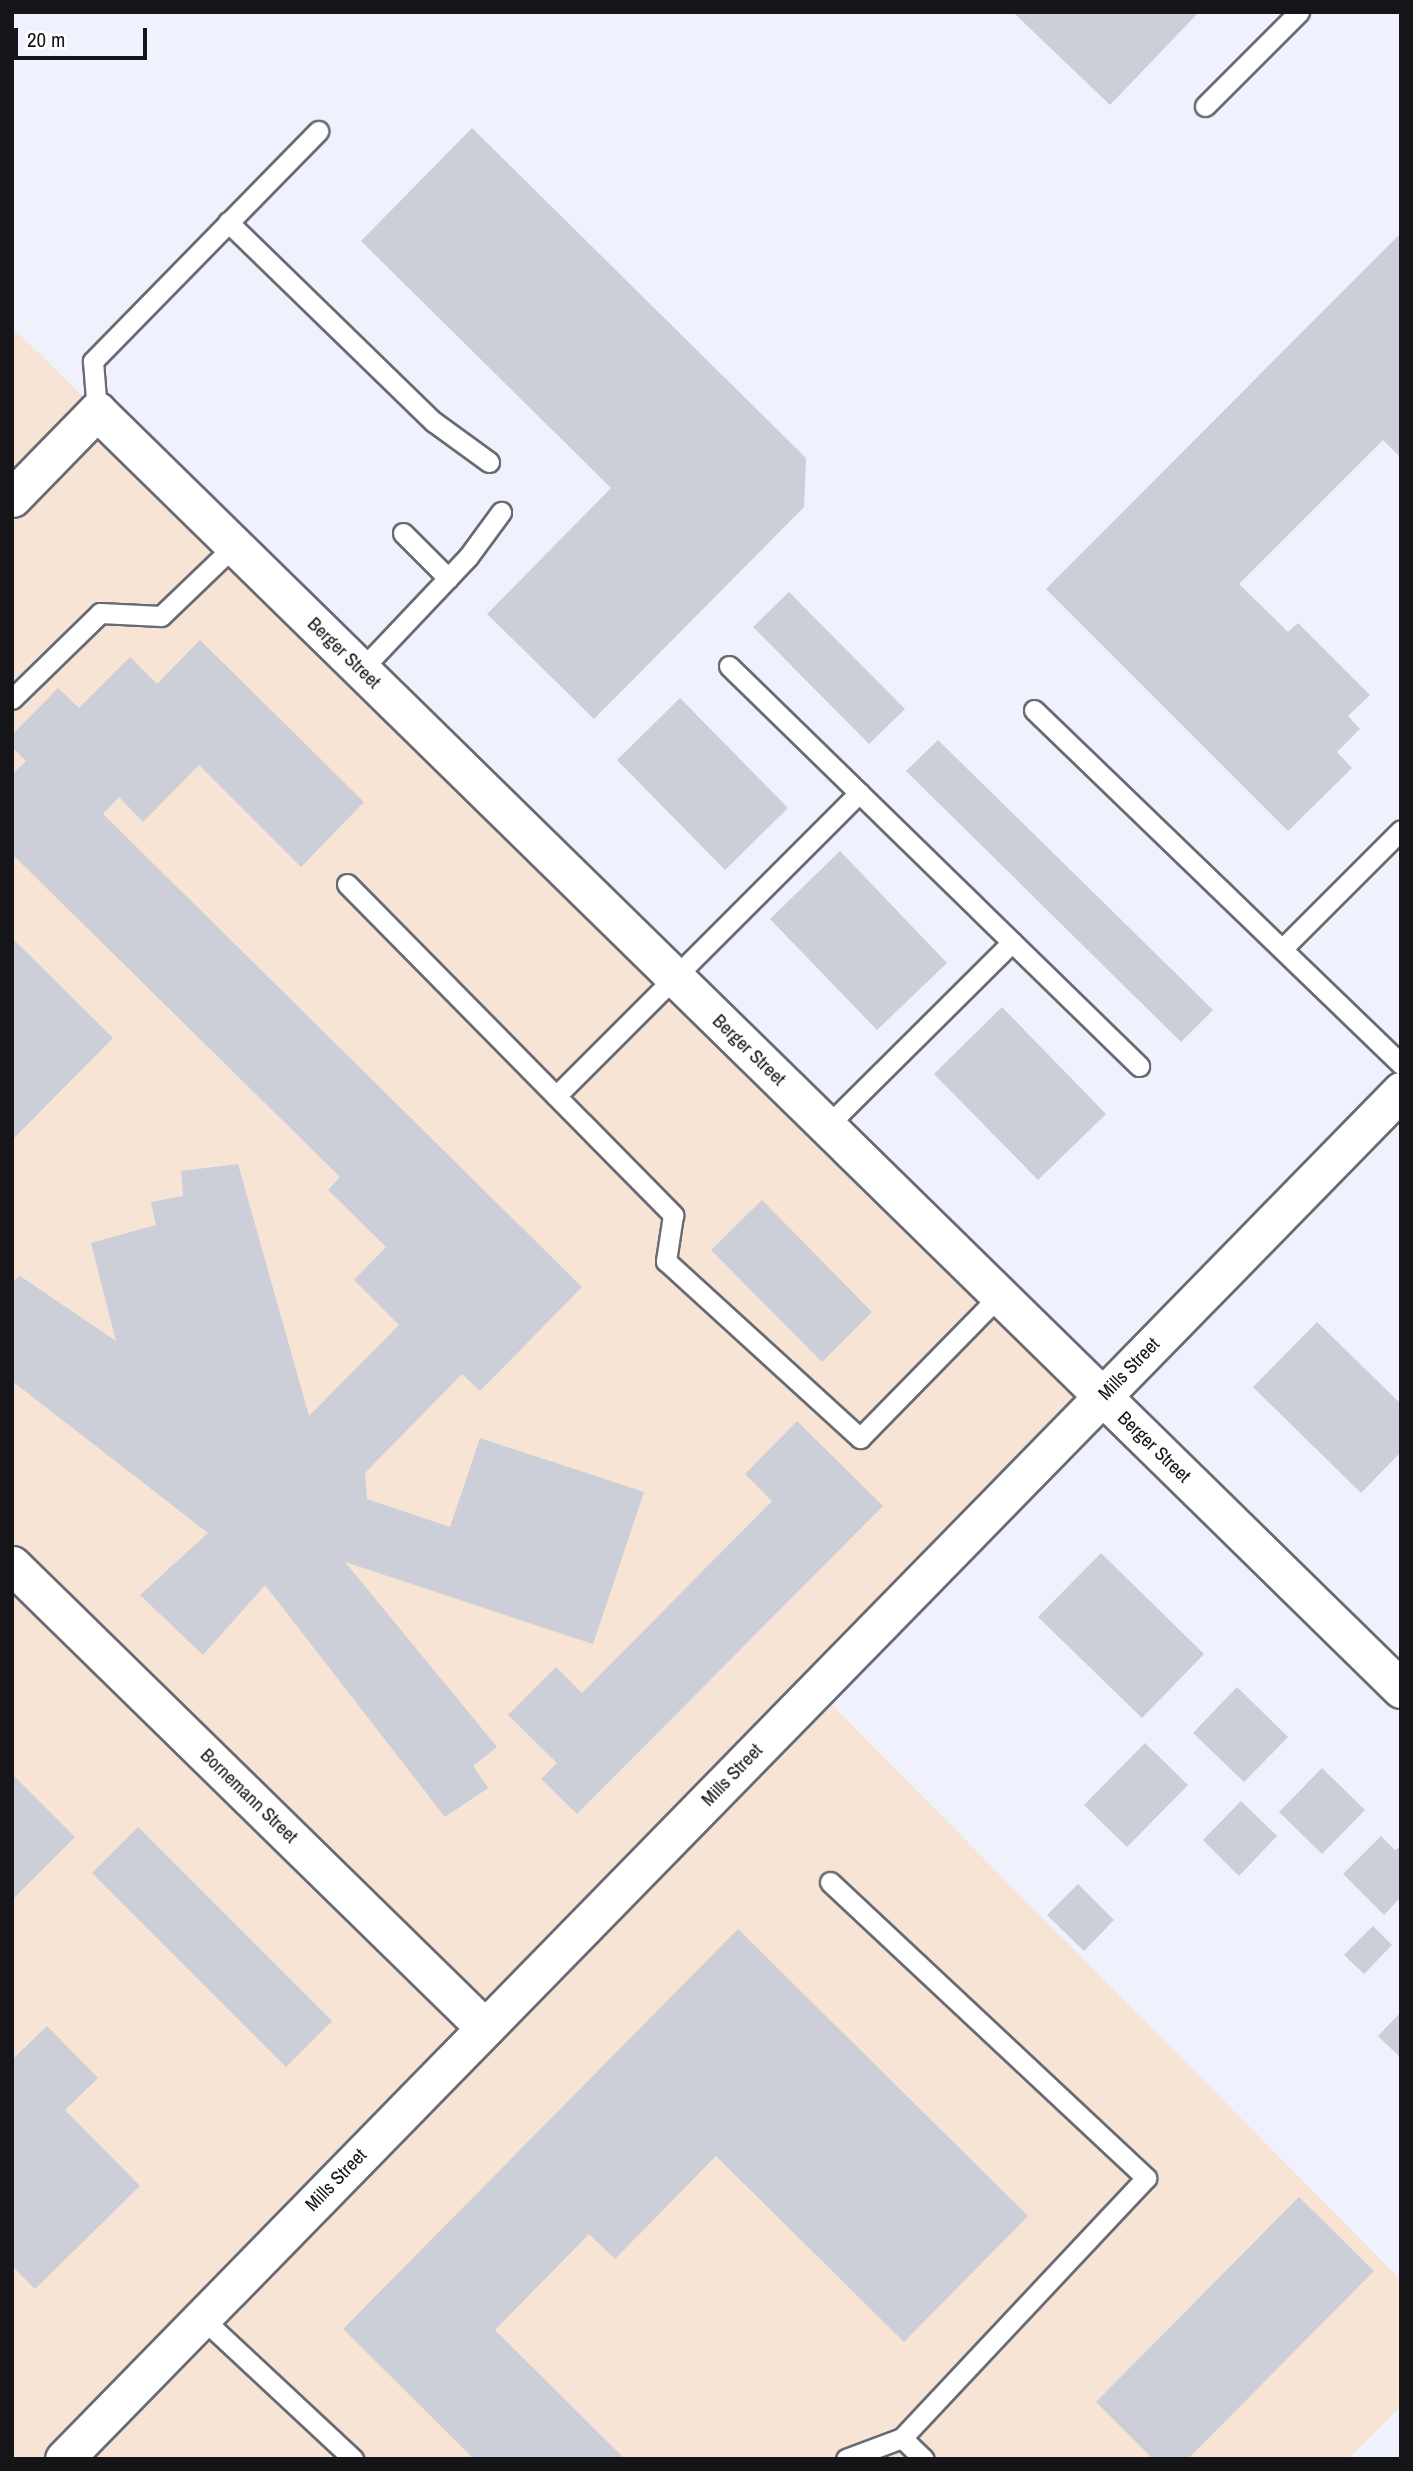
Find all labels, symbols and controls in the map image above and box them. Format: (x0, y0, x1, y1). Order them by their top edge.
scale bar (18, 14, 150, 58)
text: 20 m (27, 25, 65, 54)
street label: Berger Street (303, 613, 385, 693)
street label: Berger Street (708, 1010, 790, 1090)
street label: Mills Street (1094, 1333, 1164, 1405)
street label: Berger Street (1113, 1407, 1195, 1487)
street label: Mills Street (697, 1739, 767, 1811)
street label: Bornemann Street (196, 1744, 302, 1848)
street label: Mills Street (301, 2144, 371, 2216)

